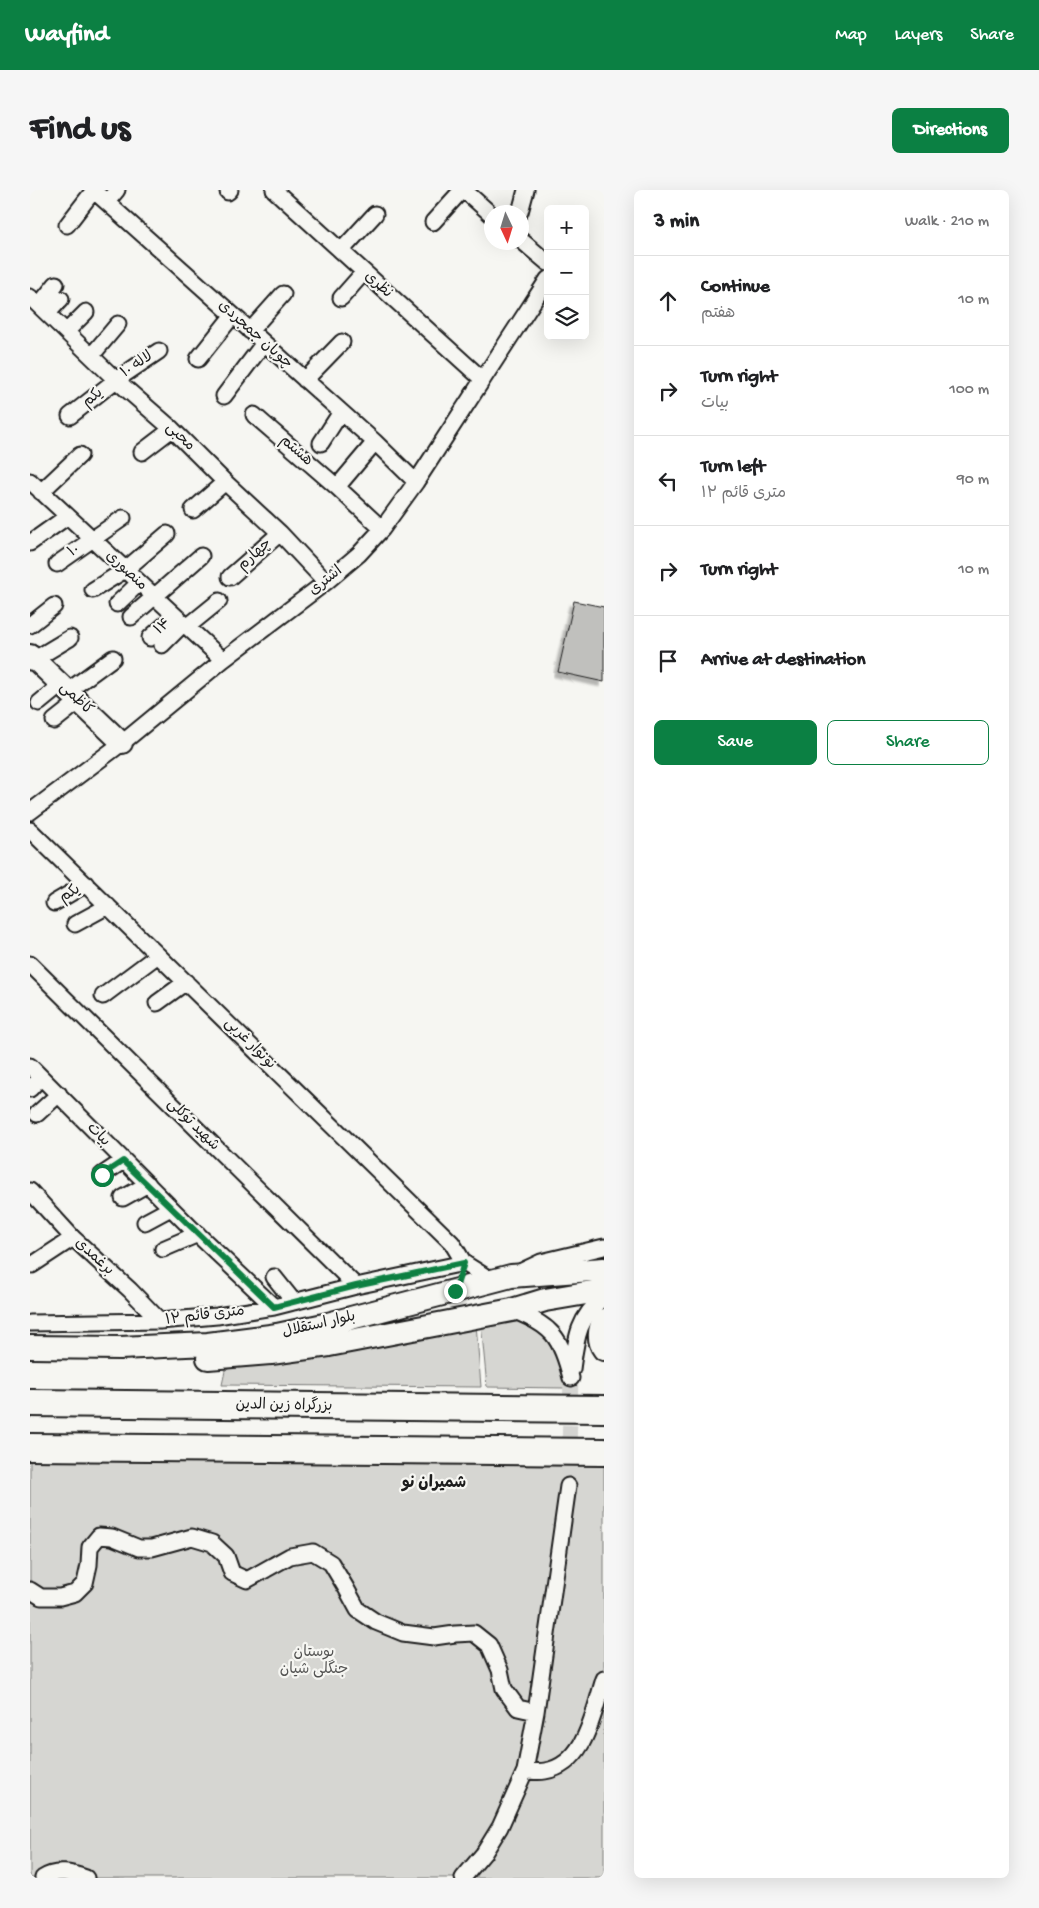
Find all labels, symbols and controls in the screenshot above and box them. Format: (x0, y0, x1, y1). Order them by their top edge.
text: Wayfind (25, 21, 109, 50)
text: Map (835, 25, 867, 46)
text: Layers (895, 25, 942, 46)
text: Share (970, 25, 1014, 46)
button: Directions (892, 108, 1009, 153)
text: Find us (30, 110, 130, 151)
north arrow (484, 205, 529, 250)
map controls (544, 205, 589, 340)
button: + (544, 205, 589, 250)
text: 3 min (654, 210, 699, 235)
text: Walk · 210 m (905, 213, 989, 232)
button: − (544, 250, 589, 295)
street label: نظری (360, 268, 396, 302)
text: Continue (701, 276, 770, 299)
icon: ahead (654, 287, 682, 315)
text: 10 m (958, 291, 989, 310)
button: layers (544, 295, 589, 340)
street label: چوپان جمجردی (214, 297, 296, 373)
text: هفتم (701, 305, 735, 324)
street label: لاله ۱۰ (117, 348, 157, 382)
text: Turn right (701, 366, 777, 389)
icon: right (654, 377, 682, 405)
text: 100 m (949, 381, 989, 400)
street label: یکم (79, 384, 108, 412)
text: بیات (701, 395, 729, 414)
street label: محبی (162, 419, 198, 455)
street label: هشتم (275, 432, 316, 471)
text: Turn left (701, 456, 765, 479)
icon: left (654, 467, 682, 495)
text: 90 m (957, 471, 989, 490)
text: ۱۲ متری قائم (701, 485, 786, 504)
street label: چهارم (234, 535, 276, 575)
street label: ۱۰ (65, 541, 83, 561)
street label: منصوری (101, 547, 151, 595)
icon: right (654, 557, 682, 585)
text: Turn right (701, 559, 777, 582)
text: 10 m (958, 561, 989, 580)
street label: اشتری (306, 562, 346, 600)
street label: ۱۴ (151, 615, 175, 639)
icon: arrive (654, 647, 682, 675)
text: Arrive at destination (701, 649, 865, 672)
street label: کاظمی (55, 679, 97, 719)
button: Save (654, 720, 817, 765)
button: Share (827, 720, 989, 765)
street label: یکم (56, 881, 84, 908)
street label: نونوار غربی (220, 1014, 280, 1074)
street label: شهید توکلی (163, 1095, 223, 1155)
street label: بیات (82, 1119, 114, 1151)
route start (91, 1164, 114, 1187)
street label: برغمدی (71, 1234, 117, 1280)
route end (444, 1280, 467, 1303)
street label: ۱۲ متری قائم (164, 1302, 246, 1331)
street label: بلوار استقلال (281, 1308, 357, 1342)
street label: بزرگراه زین الدین (235, 1394, 333, 1416)
district label: شمیران نو (401, 1474, 466, 1494)
park label: بوستان جنگلی شیان (280, 1644, 348, 1679)

